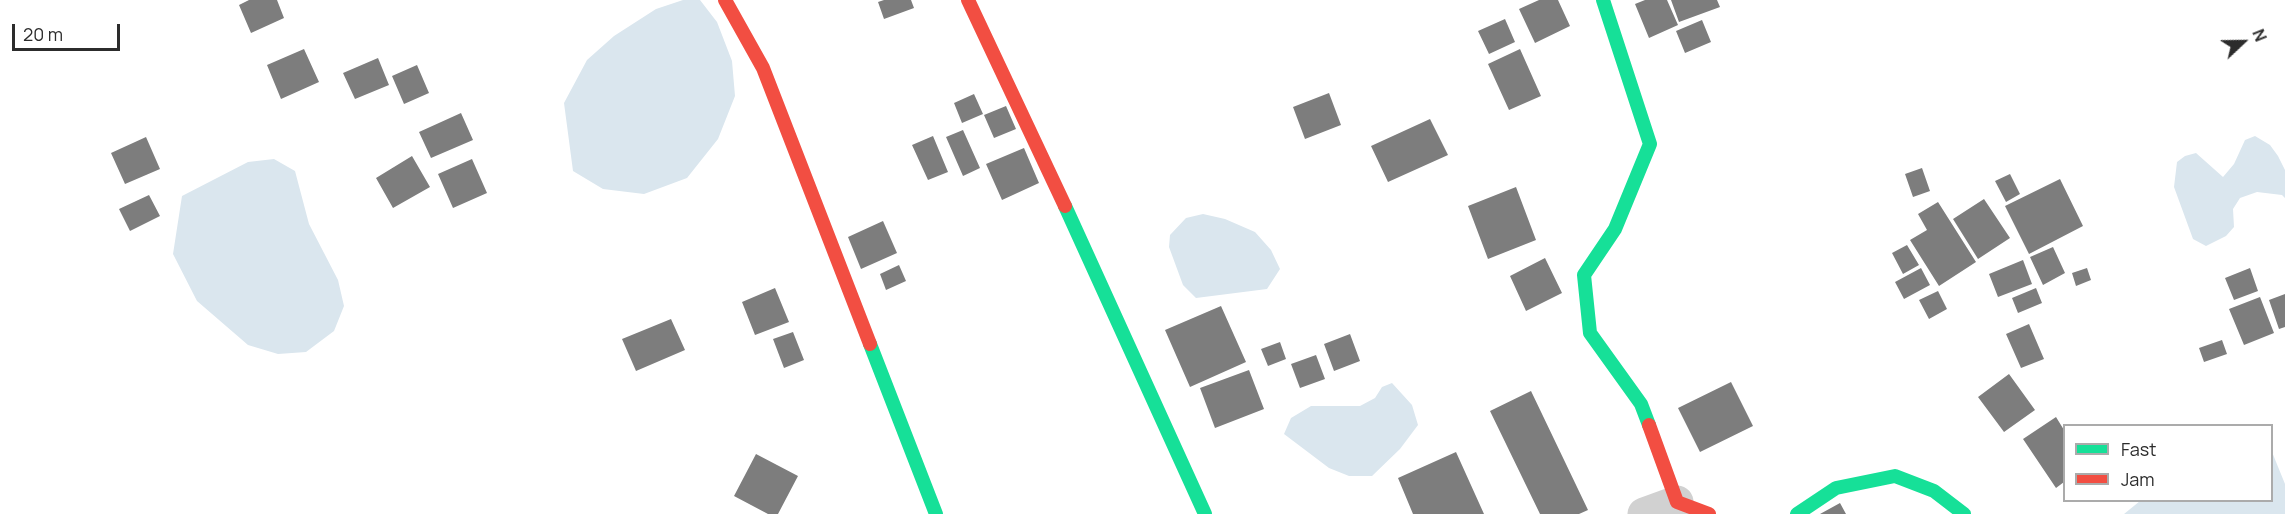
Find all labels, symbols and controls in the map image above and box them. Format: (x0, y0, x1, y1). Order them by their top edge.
scale bar (15, 12, 123, 50)
north arrow (2213, 12, 2273, 72)
text: 20 m (23, 22, 63, 46)
text: N (2247, 26, 2272, 45)
legend (2063, 424, 2273, 502)
text: Fast (2121, 437, 2156, 461)
text: Jam (2121, 467, 2155, 491)

